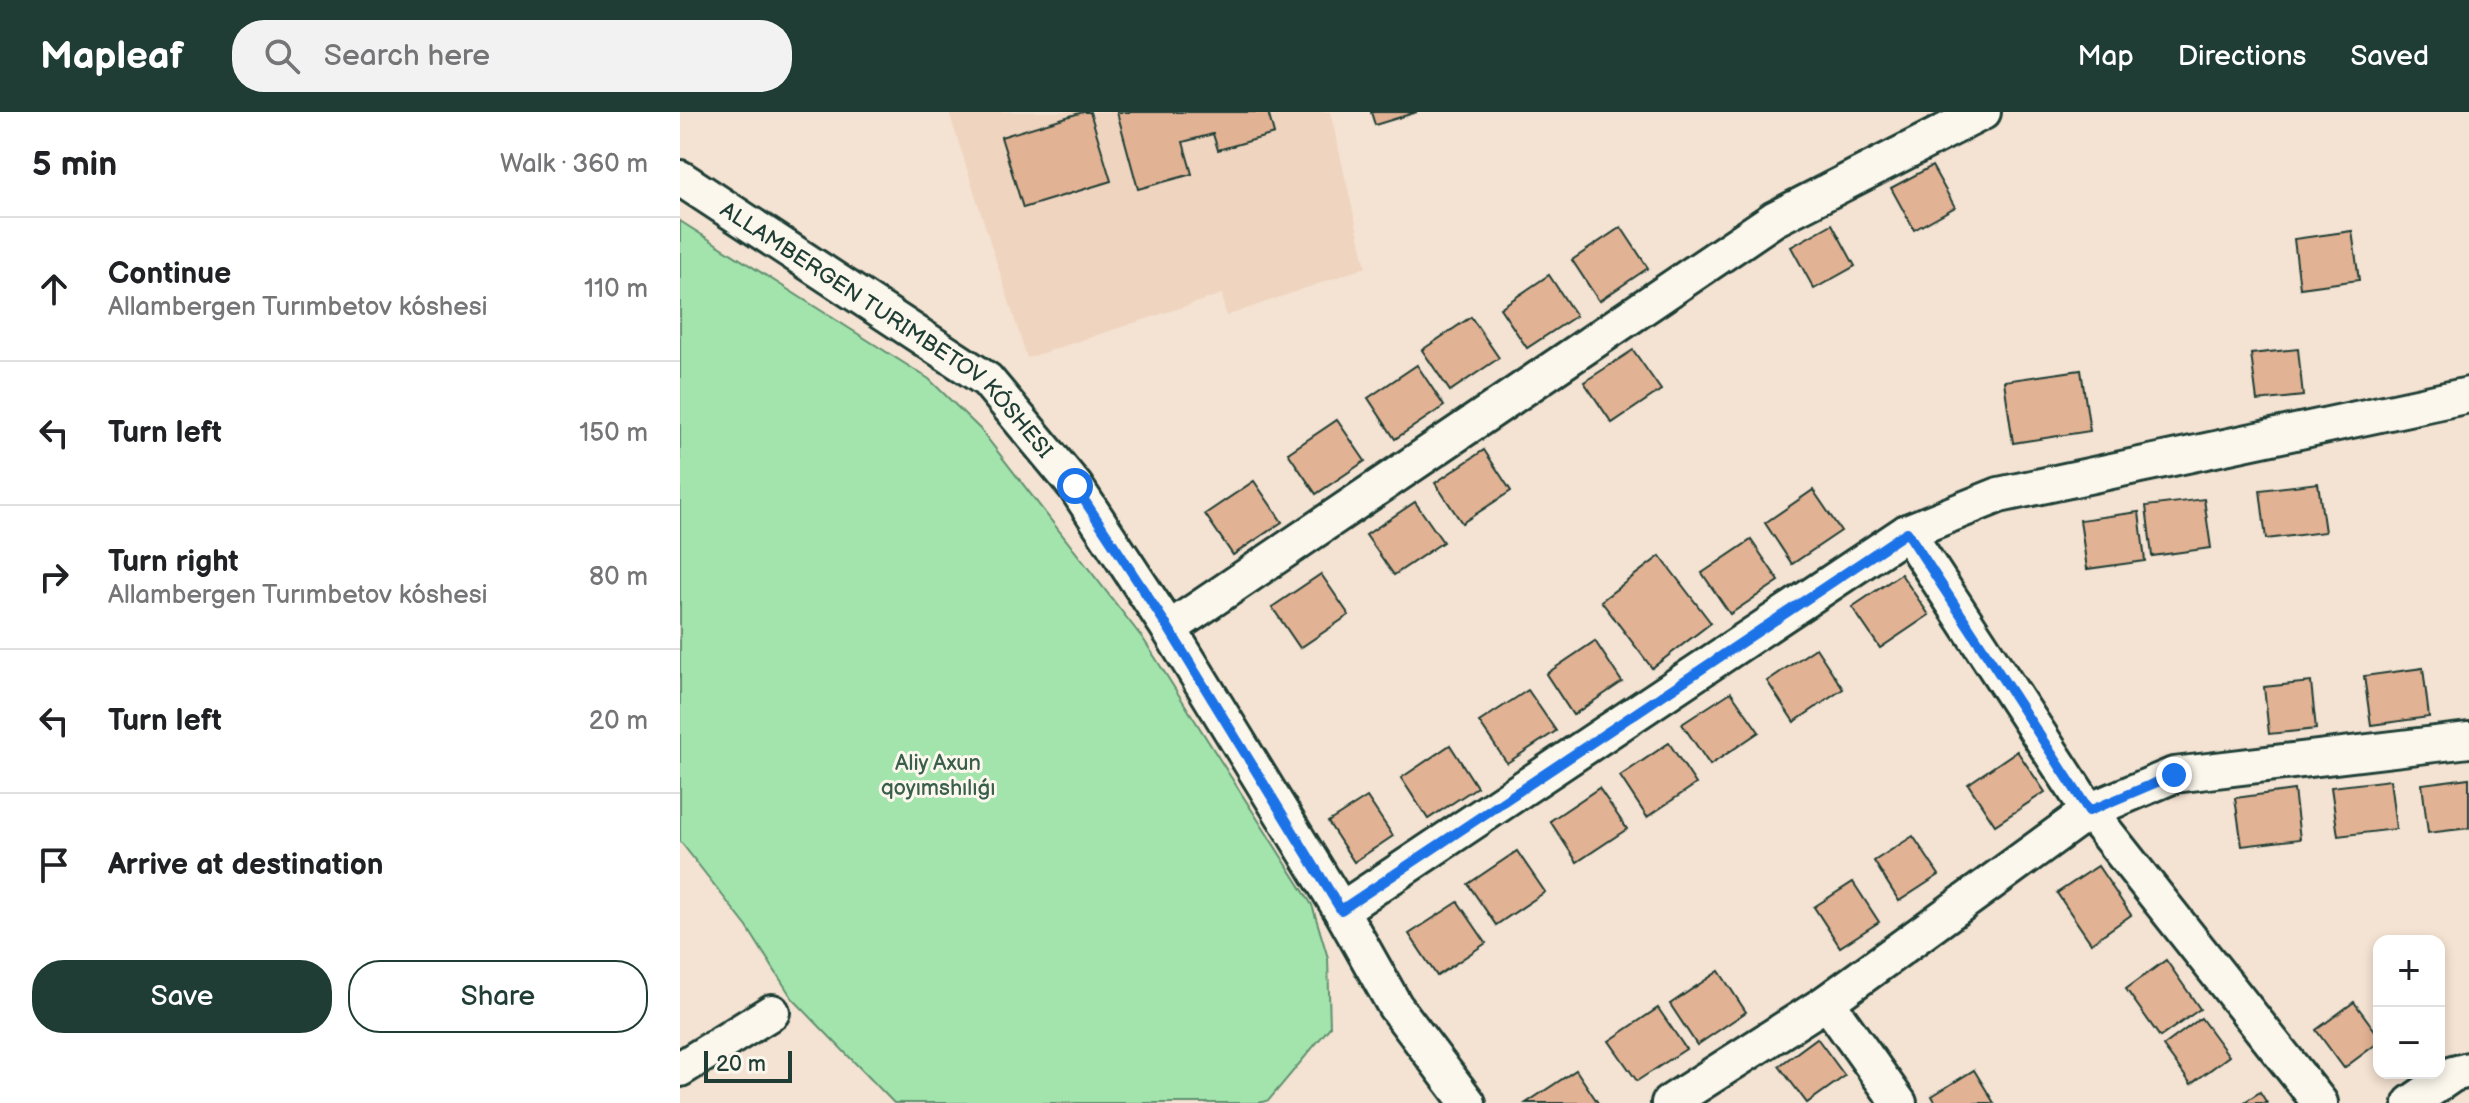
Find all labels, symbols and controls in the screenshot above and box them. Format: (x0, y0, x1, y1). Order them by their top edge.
search box (232, 20, 792, 92)
text: Mapleaf (40, 34, 184, 79)
icon: search (260, 34, 304, 78)
text: Search here (324, 38, 490, 74)
text: Map (2077, 40, 2134, 73)
text: Directions (2178, 40, 2306, 73)
text: Saved (2350, 40, 2429, 73)
text: 5 min (32, 144, 117, 185)
text: Walk · 360 m (500, 149, 648, 180)
street label: ALLAMBERGEN TURIMBETOV KÓSHESI (715, 196, 1058, 464)
text: Continue (108, 256, 231, 292)
icon: ahead (32, 267, 76, 311)
text: 110 m (584, 274, 648, 305)
text: Allambergen Turımbetov kóshesi (108, 292, 488, 323)
icon: left (32, 411, 76, 455)
text: Turn left (108, 415, 222, 451)
text: 150 m (579, 418, 648, 449)
route start (1057, 468, 1093, 504)
text: Turn right (108, 544, 239, 580)
icon: right (32, 555, 76, 599)
text: 80 m (589, 562, 648, 593)
text: Allambergen Turımbetov kóshesi (108, 580, 488, 611)
icon: left (32, 699, 76, 743)
text: Turn left (108, 703, 222, 739)
text: 20 m (589, 706, 648, 737)
park label: Aliy Axun qoyımshılıǵı (881, 750, 995, 802)
route end (2156, 757, 2192, 793)
icon: arrive (32, 843, 76, 887)
text: Arrive at destination (108, 847, 384, 883)
map controls (2373, 935, 2445, 1079)
button: + (2373, 935, 2445, 1007)
button: Save (32, 960, 332, 1033)
button: Share (348, 960, 648, 1033)
button: − (2373, 1007, 2445, 1079)
scale bar (704, 1047, 792, 1083)
text: 20 m (716, 1051, 766, 1078)

